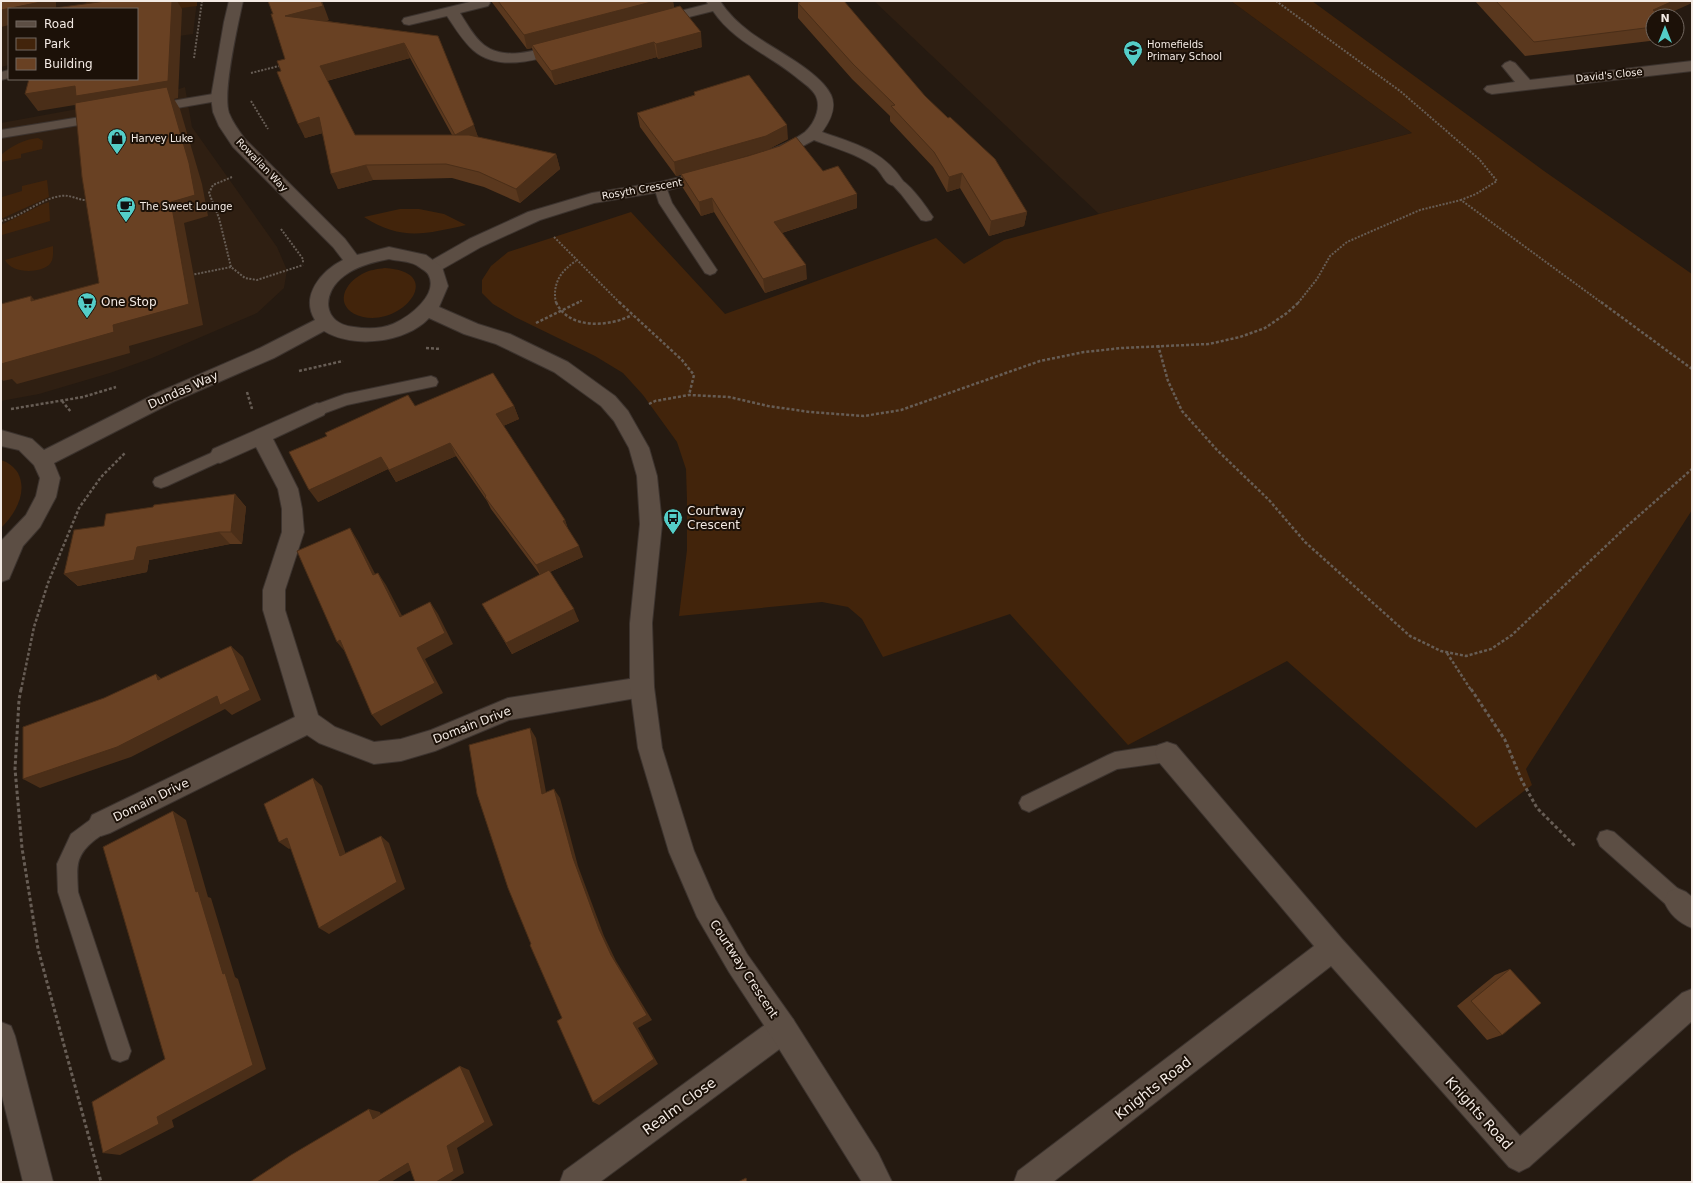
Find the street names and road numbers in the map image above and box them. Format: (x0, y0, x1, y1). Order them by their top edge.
street label: David's Close (1575, 66, 1643, 84)
street label: Rowallan Way (234, 136, 290, 194)
street label: Rosyth Crescent (601, 177, 683, 201)
street label: Dundas Way (146, 368, 220, 412)
street label: Domain Drive (431, 704, 513, 746)
street label: Domain Drive (111, 776, 191, 824)
street label: Courtway Crescent (707, 917, 781, 1021)
street label: Knights Road (1112, 1053, 1194, 1123)
street label: Knights Road (1442, 1073, 1516, 1153)
street label: Realm Close (639, 1074, 719, 1138)

